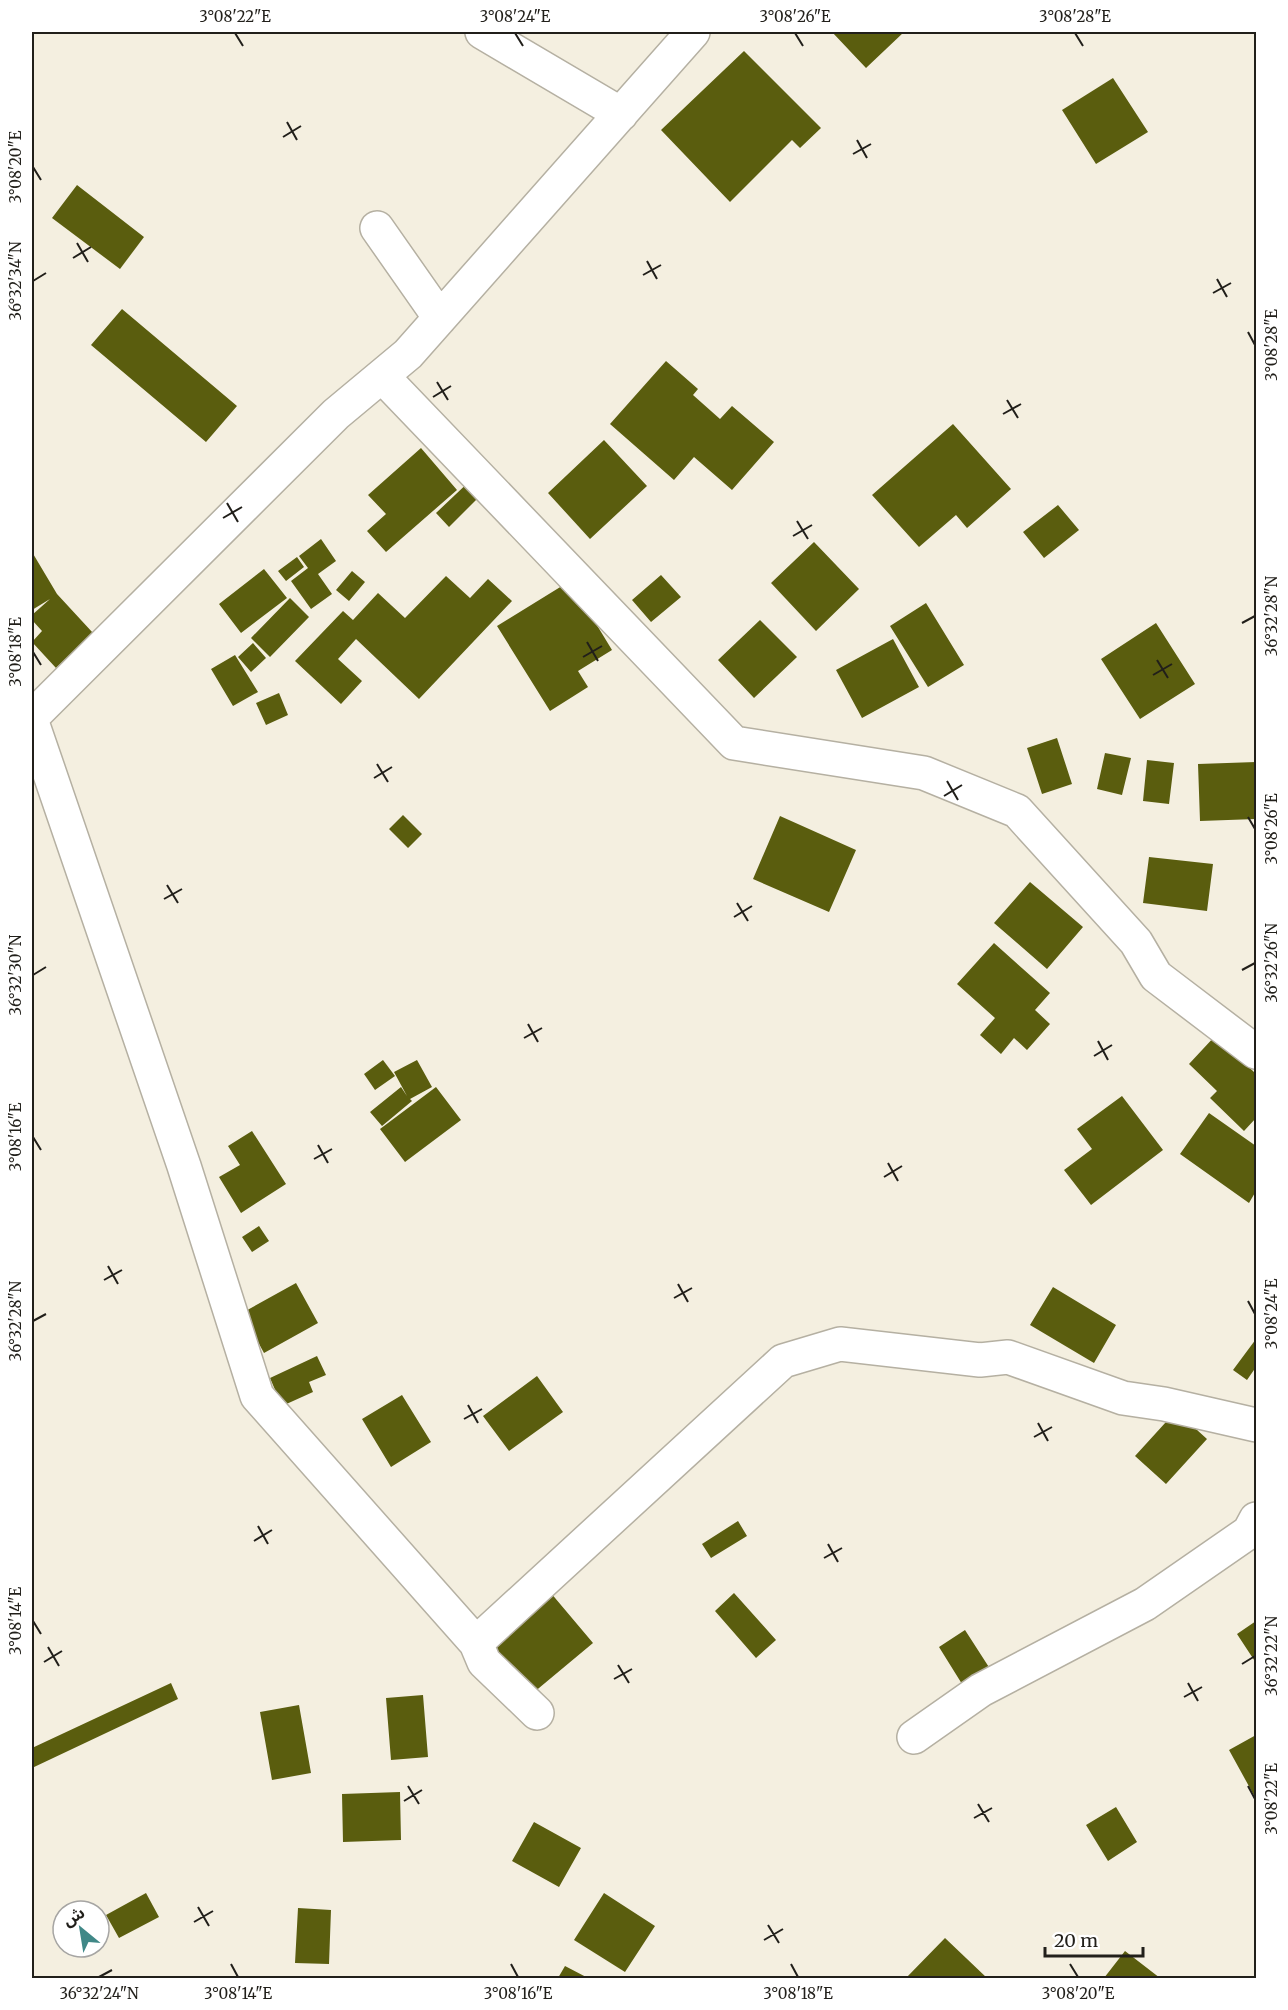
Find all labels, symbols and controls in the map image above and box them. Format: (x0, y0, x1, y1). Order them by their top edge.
text: 3°08'22"E (199, 7, 271, 26)
text: 3°08'24"E (480, 7, 551, 26)
text: 3°08'26"E (760, 7, 831, 26)
text: 3°08'28"E (1039, 7, 1111, 26)
text: 3°08'20"E (6, 130, 25, 203)
text: 36°32'34"N (6, 241, 25, 321)
text: 3°08'28"E (1262, 309, 1281, 381)
text: 36°32'28"N (1262, 575, 1281, 656)
text: 3°08'18"E (6, 617, 25, 687)
text: 3°08'26"E (1262, 793, 1281, 865)
text: 36°32'26"N (1262, 923, 1281, 1003)
text: 36°32'30"N (6, 934, 25, 1015)
text: 3°08'16"E (6, 1102, 25, 1171)
text: 3°08'24"E (1262, 1278, 1281, 1349)
text: 36°32'28"N (6, 1280, 25, 1361)
text: 3°08'14"E (6, 1587, 25, 1655)
text: 36°32'22"N (1262, 1616, 1281, 1696)
text: 3°08'22"E (1262, 1763, 1281, 1835)
north arrow (51, 1899, 111, 1959)
text: ش (59, 1902, 88, 1930)
scale bar (1045, 1920, 1142, 1958)
text: 20 m (1054, 1929, 1098, 1952)
text: 36°32'24"N (59, 1984, 139, 2003)
text: 3°08'14"E (204, 1984, 272, 2003)
text: 3°08'16"E (484, 1984, 553, 2003)
text: 3°08'18"E (763, 1984, 833, 2003)
text: 3°08'20"E (1042, 1984, 1115, 2003)

